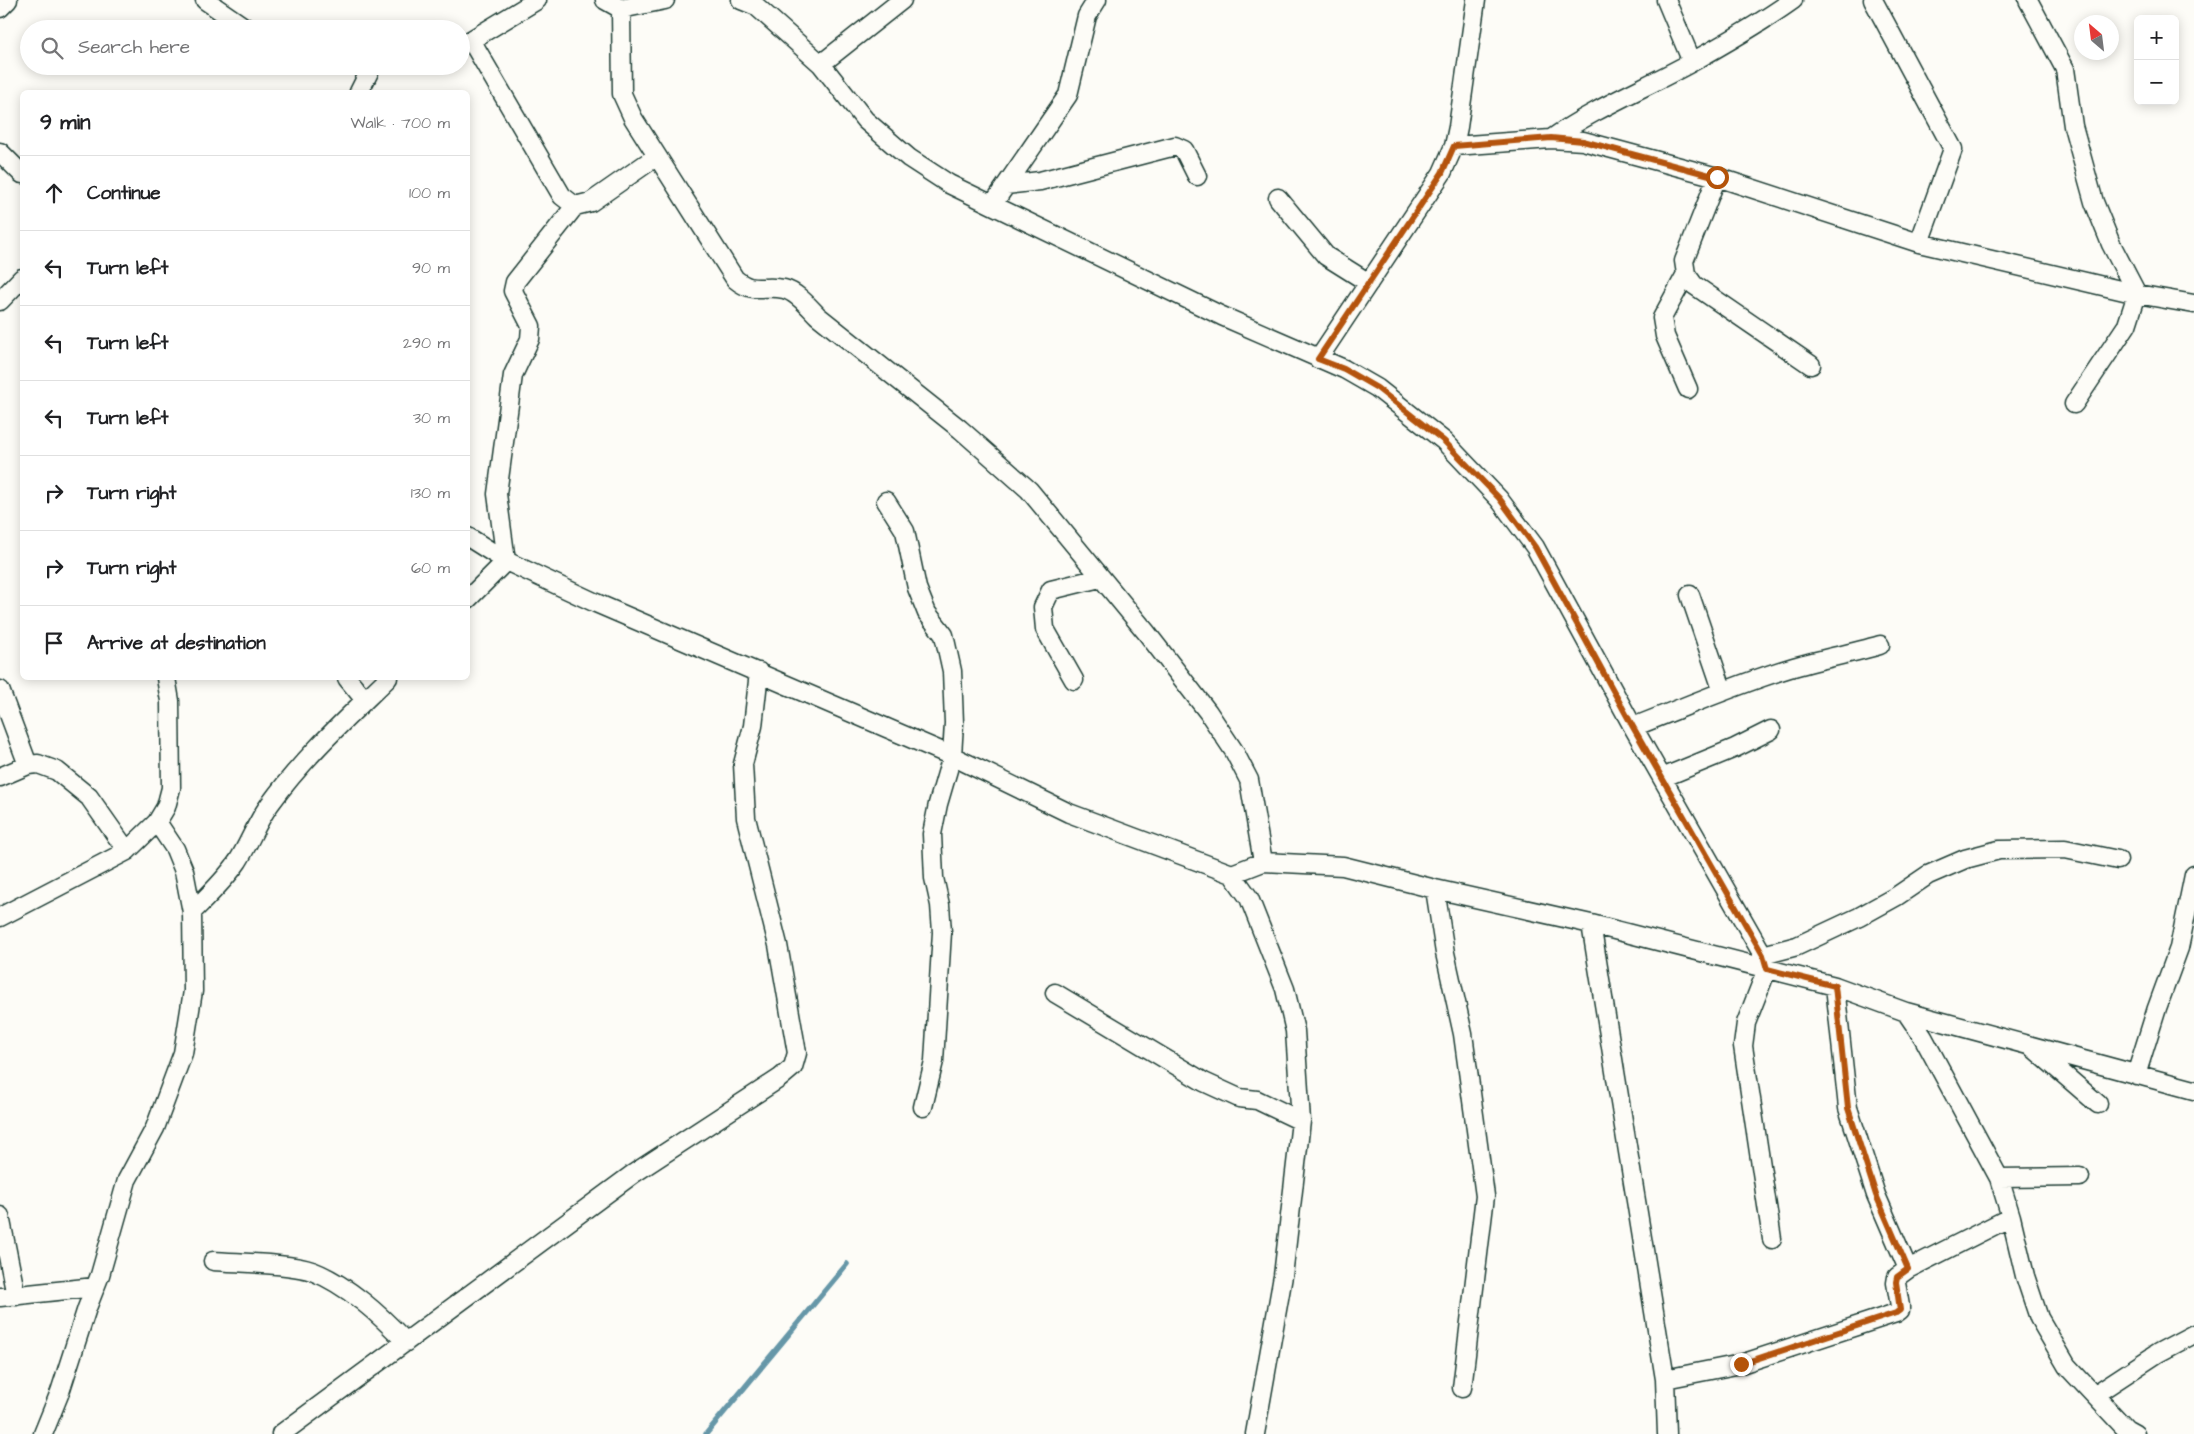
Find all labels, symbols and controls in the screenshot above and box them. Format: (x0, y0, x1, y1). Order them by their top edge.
north arrow (2074, 15, 2119, 60)
map controls (2134, 15, 2179, 105)
button: + (2134, 15, 2179, 60)
search box (20, 20, 470, 75)
icon: search (38, 34, 66, 62)
text: Search here (78, 34, 190, 61)
button: − (2134, 60, 2179, 105)
text: 9 min (40, 108, 90, 137)
text: Walk · 700 m (351, 112, 450, 134)
route start (1706, 166, 1729, 189)
icon: ahead (40, 179, 68, 207)
text: Continue (87, 180, 161, 207)
text: 100 m (409, 182, 450, 204)
icon: left (40, 254, 68, 282)
text: Turn left (87, 255, 168, 282)
text: 90 m (412, 257, 450, 279)
icon: left (40, 329, 68, 357)
text: Turn left (87, 330, 168, 357)
text: 290 m (403, 332, 450, 354)
icon: left (40, 404, 68, 432)
text: Turn left (87, 405, 168, 432)
text: 30 m (413, 407, 450, 429)
icon: right (40, 479, 68, 507)
text: Turn right (87, 480, 176, 507)
text: 130 m (411, 482, 450, 504)
icon: right (40, 554, 68, 582)
text: Turn right (87, 555, 176, 582)
text: 60 m (411, 557, 450, 579)
icon: arrive (40, 629, 68, 657)
text: Arrive at destination (87, 630, 266, 657)
route end (1730, 1353, 1753, 1376)

